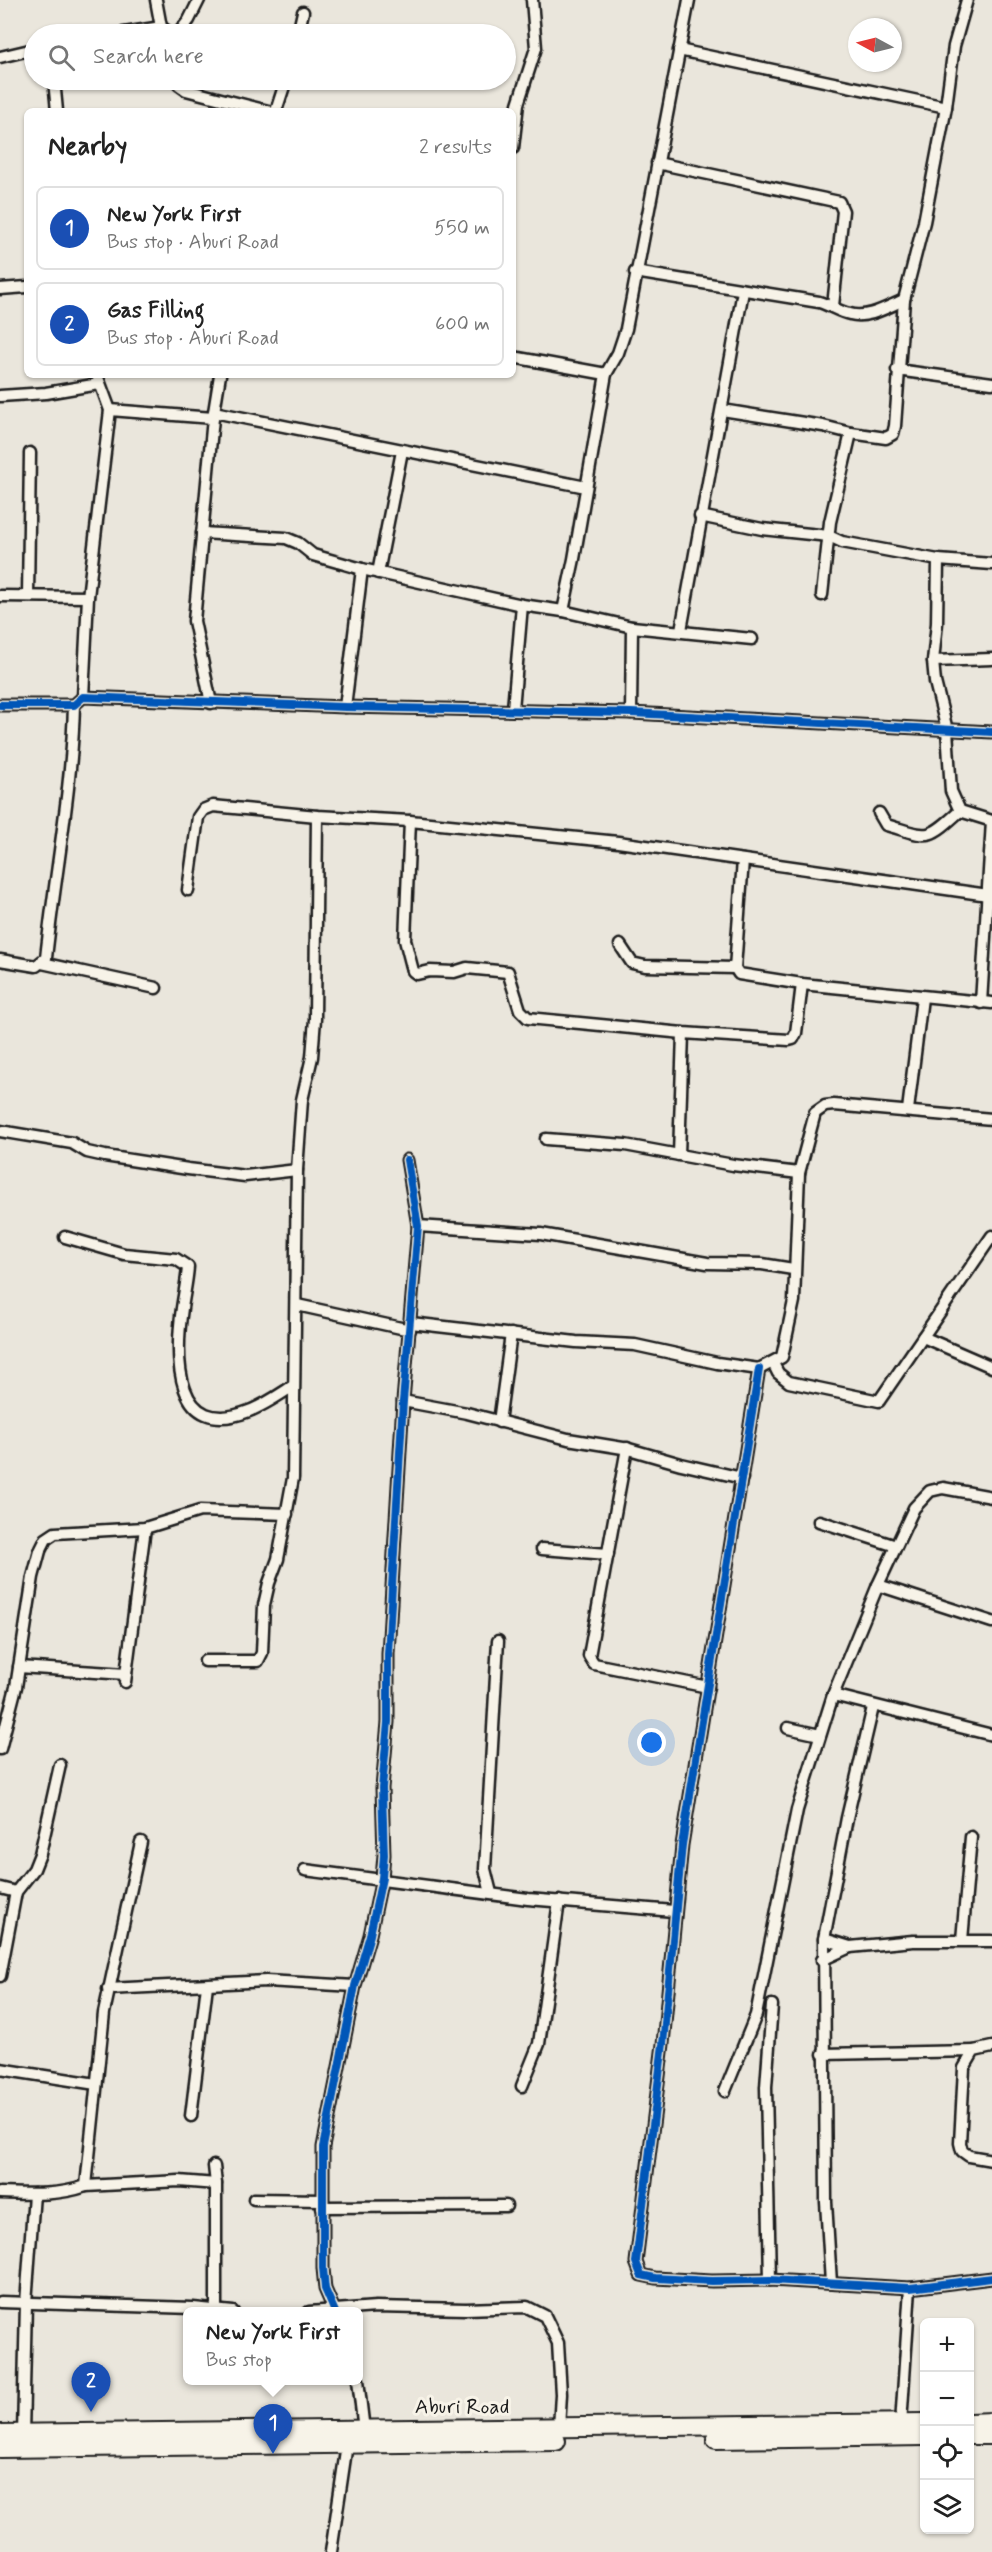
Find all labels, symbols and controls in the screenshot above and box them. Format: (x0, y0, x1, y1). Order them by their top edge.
north arrow (848, 18, 902, 72)
search box (24, 24, 516, 90)
icon: search (45, 41, 78, 74)
text: Search here (93, 43, 204, 71)
text: Nearby (48, 130, 127, 164)
text: 2 results (419, 134, 492, 161)
text: New York First (107, 201, 241, 229)
text: 1 (65, 215, 74, 242)
text: 550 m (434, 215, 490, 242)
text: Bus stop · Aburi Road (107, 229, 279, 256)
text: Gas Filling (107, 297, 205, 325)
text: 2 (65, 311, 74, 338)
text: 600 m (435, 311, 490, 338)
text: Bus stop · Aburi Road (107, 325, 279, 352)
your location (637, 1728, 666, 1757)
popup (183, 2307, 363, 2385)
map controls (920, 2318, 974, 2534)
button: + (920, 2318, 974, 2372)
text: New York First (206, 2319, 340, 2347)
text: Bus stop (206, 2347, 272, 2374)
pin: 2 (72, 2362, 110, 2412)
button: − (920, 2372, 974, 2426)
street label: Aburi Road (415, 2393, 509, 2421)
pin: 1 (254, 2404, 292, 2454)
button: locate (920, 2426, 974, 2480)
button: layers (920, 2480, 974, 2534)

